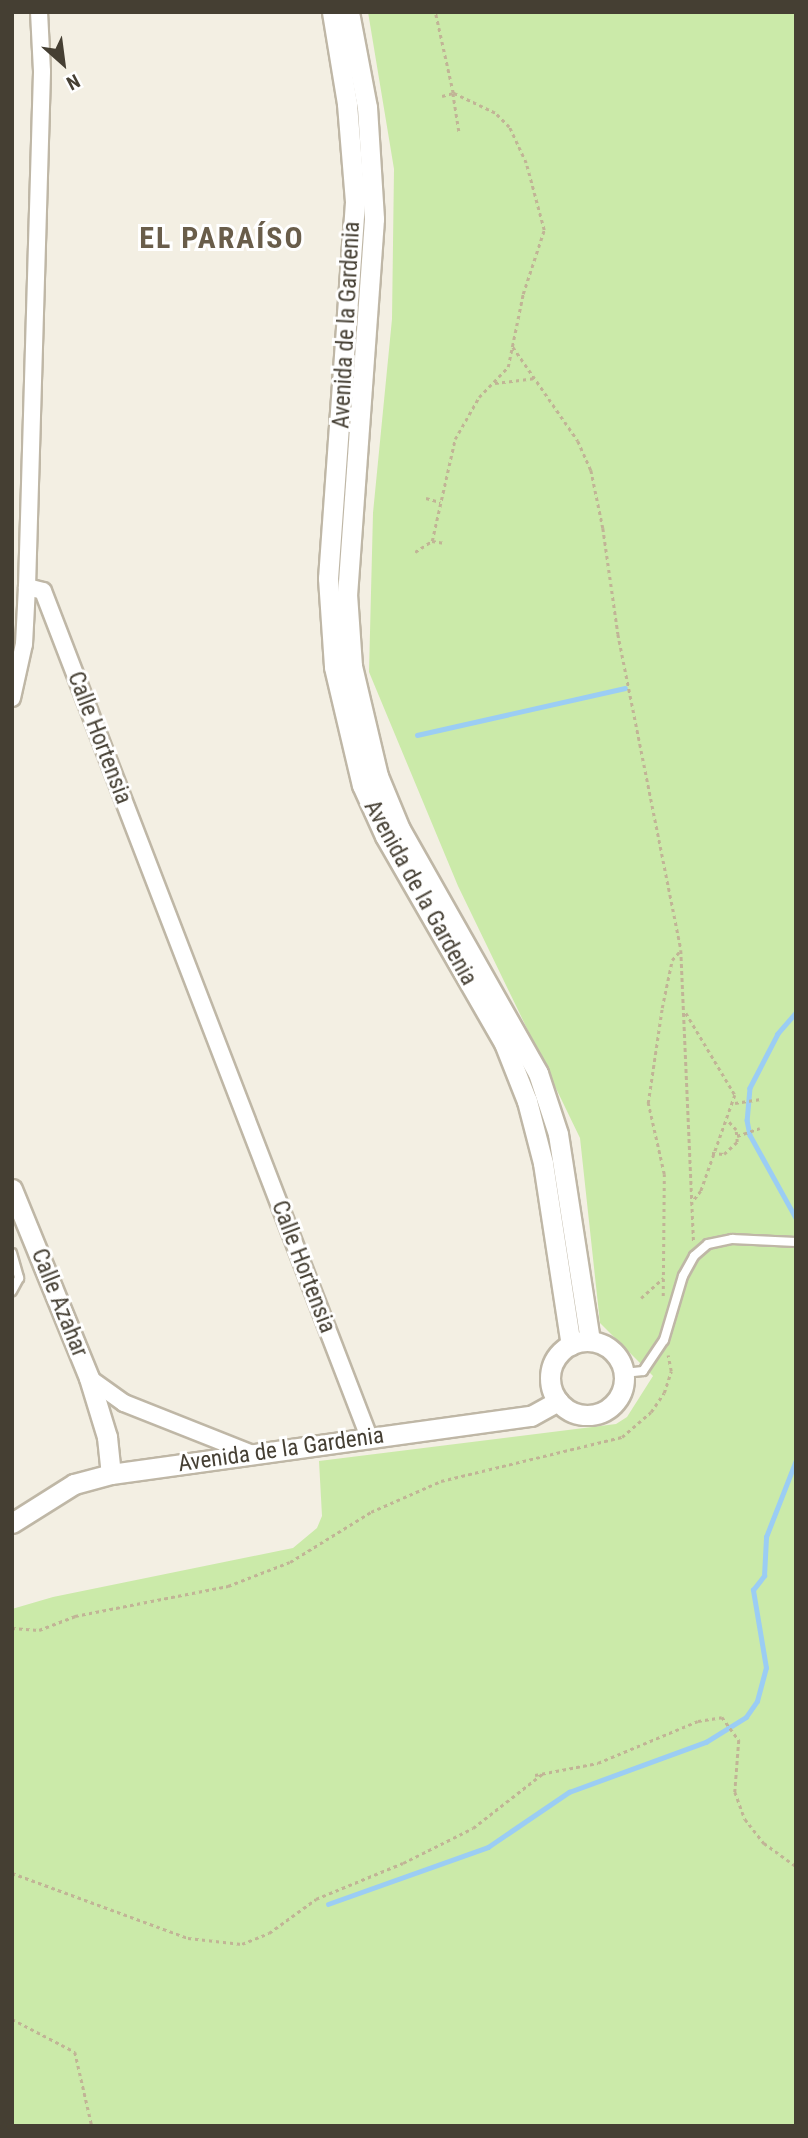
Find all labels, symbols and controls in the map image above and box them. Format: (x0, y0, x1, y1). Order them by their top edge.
north arrow (28, 28, 98, 98)
text: N (63, 69, 84, 95)
district label: EL PARAÍSO (141, 220, 303, 256)
street label: Avenida de la Gardenia (328, 221, 366, 429)
street label: Calle Hortensia (61, 668, 137, 808)
street label: Avenida de la Gardenia (358, 796, 482, 990)
street label: Calle Hortensia (265, 1197, 341, 1337)
street label: Calle Azahar (25, 1245, 93, 1361)
street label: Avenida de la Gardenia (176, 1422, 386, 1478)

